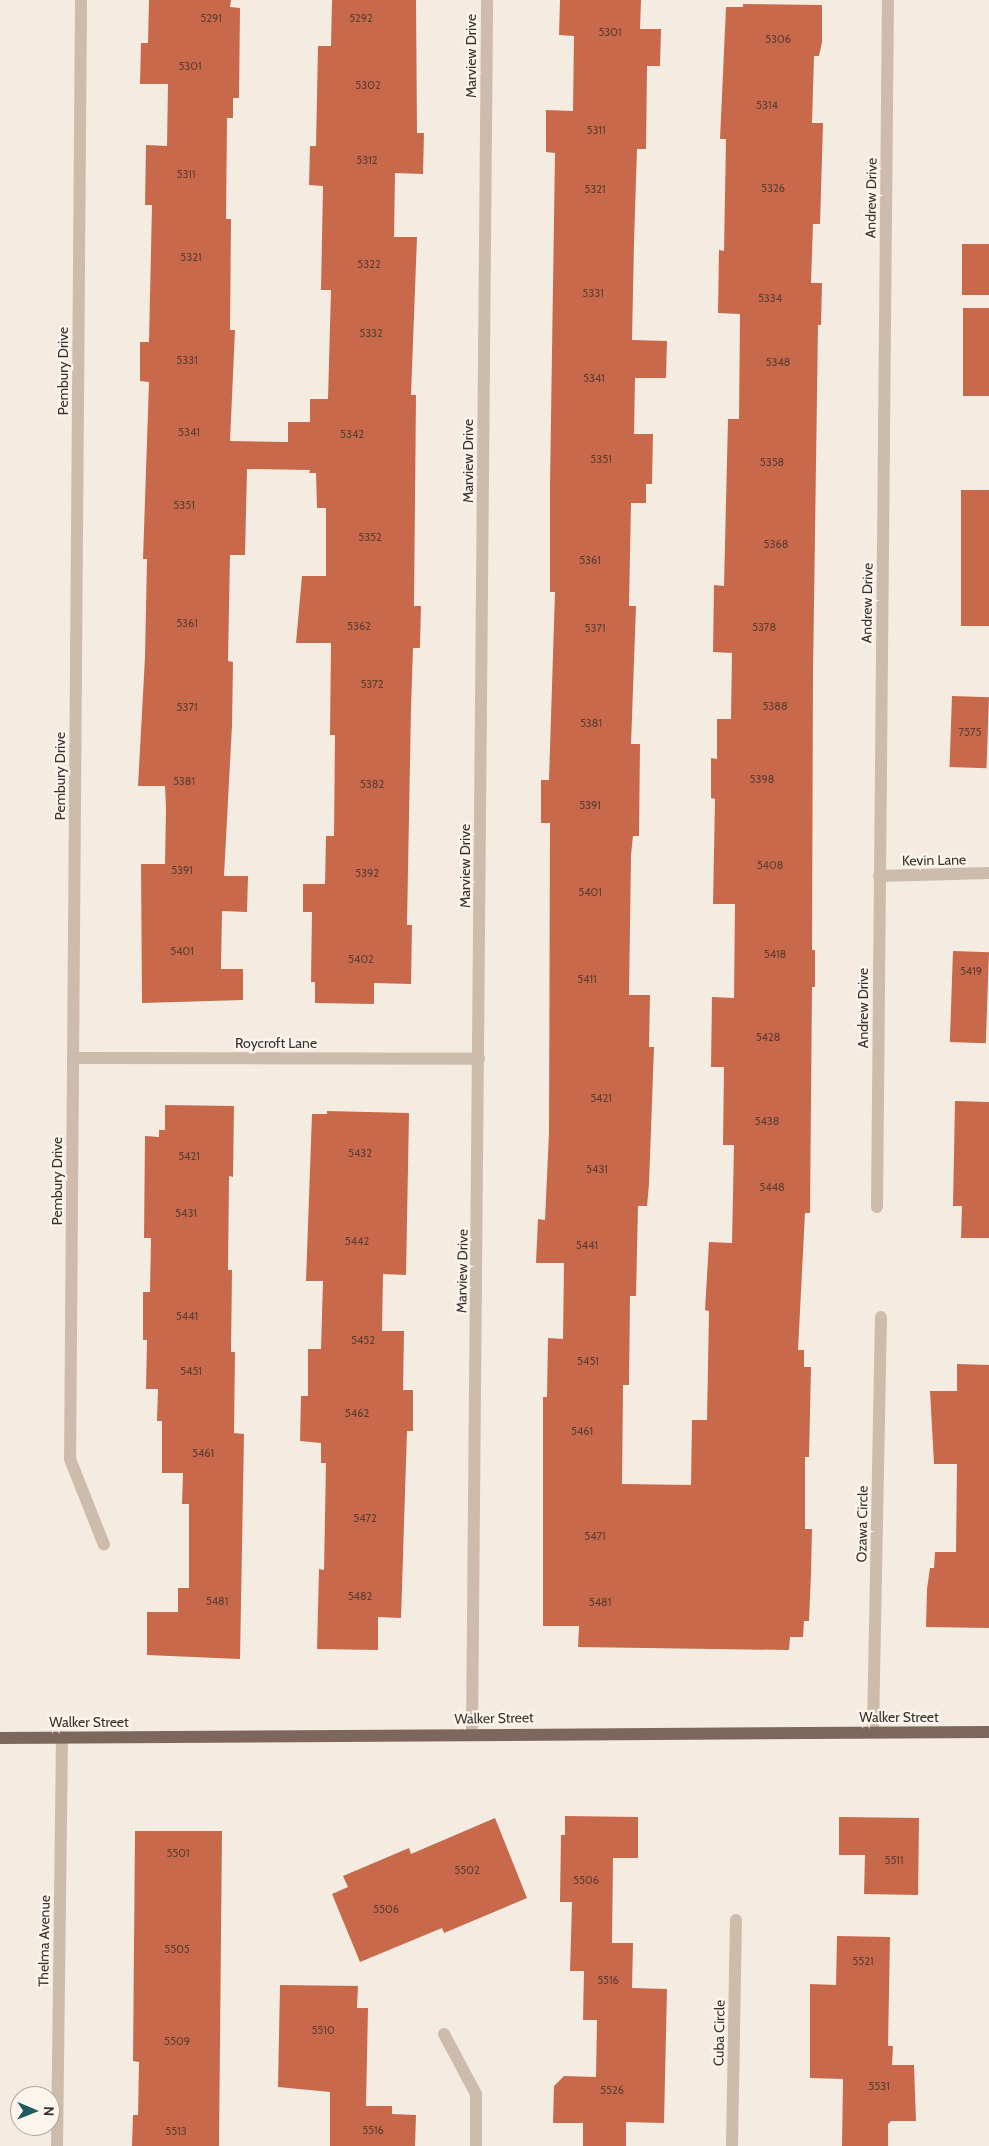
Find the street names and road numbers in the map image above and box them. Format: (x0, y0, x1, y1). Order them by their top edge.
street label: Marview Drive (463, 14, 479, 98)
street label: Andrew Drive (862, 158, 880, 238)
street label: Pembury Drive (55, 327, 71, 415)
street label: Marview Drive (460, 419, 476, 503)
street label: Andrew Drive (858, 563, 876, 643)
street label: Pembury Drive (52, 732, 68, 820)
street label: Marview Drive (457, 824, 473, 908)
street label: Kevin Lane (902, 851, 966, 869)
street label: Andrew Drive (855, 968, 871, 1048)
street label: Roycroft Lane (235, 1035, 317, 1051)
street label: Pembury Drive (49, 1137, 65, 1225)
street label: Marview Drive (453, 1229, 471, 1313)
street label: Ozawa Circle (853, 1485, 871, 1563)
street label: Walker Street (454, 1709, 534, 1727)
street label: Walker Street (859, 1709, 939, 1725)
street label: Walker Street (49, 1714, 129, 1730)
street label: Thelma Avenue (35, 1895, 53, 1987)
street label: Cuba Circle (710, 2000, 728, 2066)

